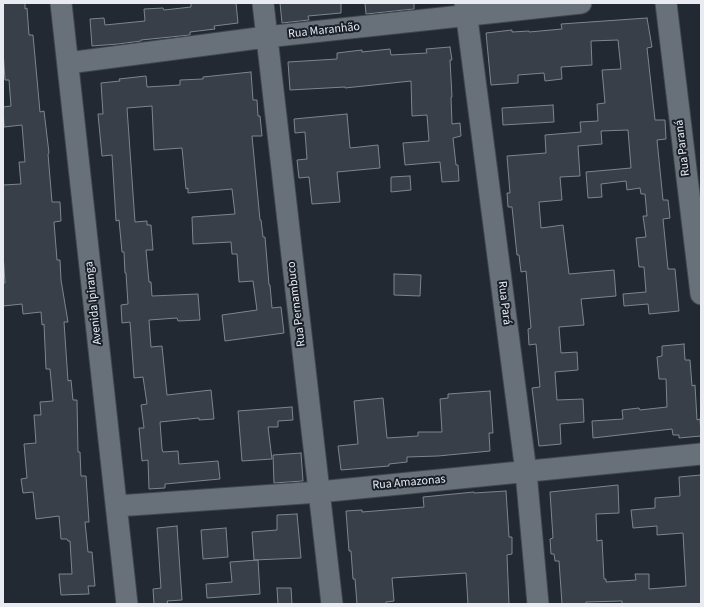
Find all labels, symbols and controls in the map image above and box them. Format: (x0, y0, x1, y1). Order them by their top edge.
street label: Rua Maranhão (287, 20, 361, 42)
street label: Rua Paraná (672, 119, 694, 177)
street label: Avenida Ipiranga (82, 261, 106, 345)
street label: Rua Pernambuco (285, 261, 309, 347)
street label: Rua Pará (494, 280, 514, 326)
street label: Rua Amazonas (372, 473, 446, 493)

